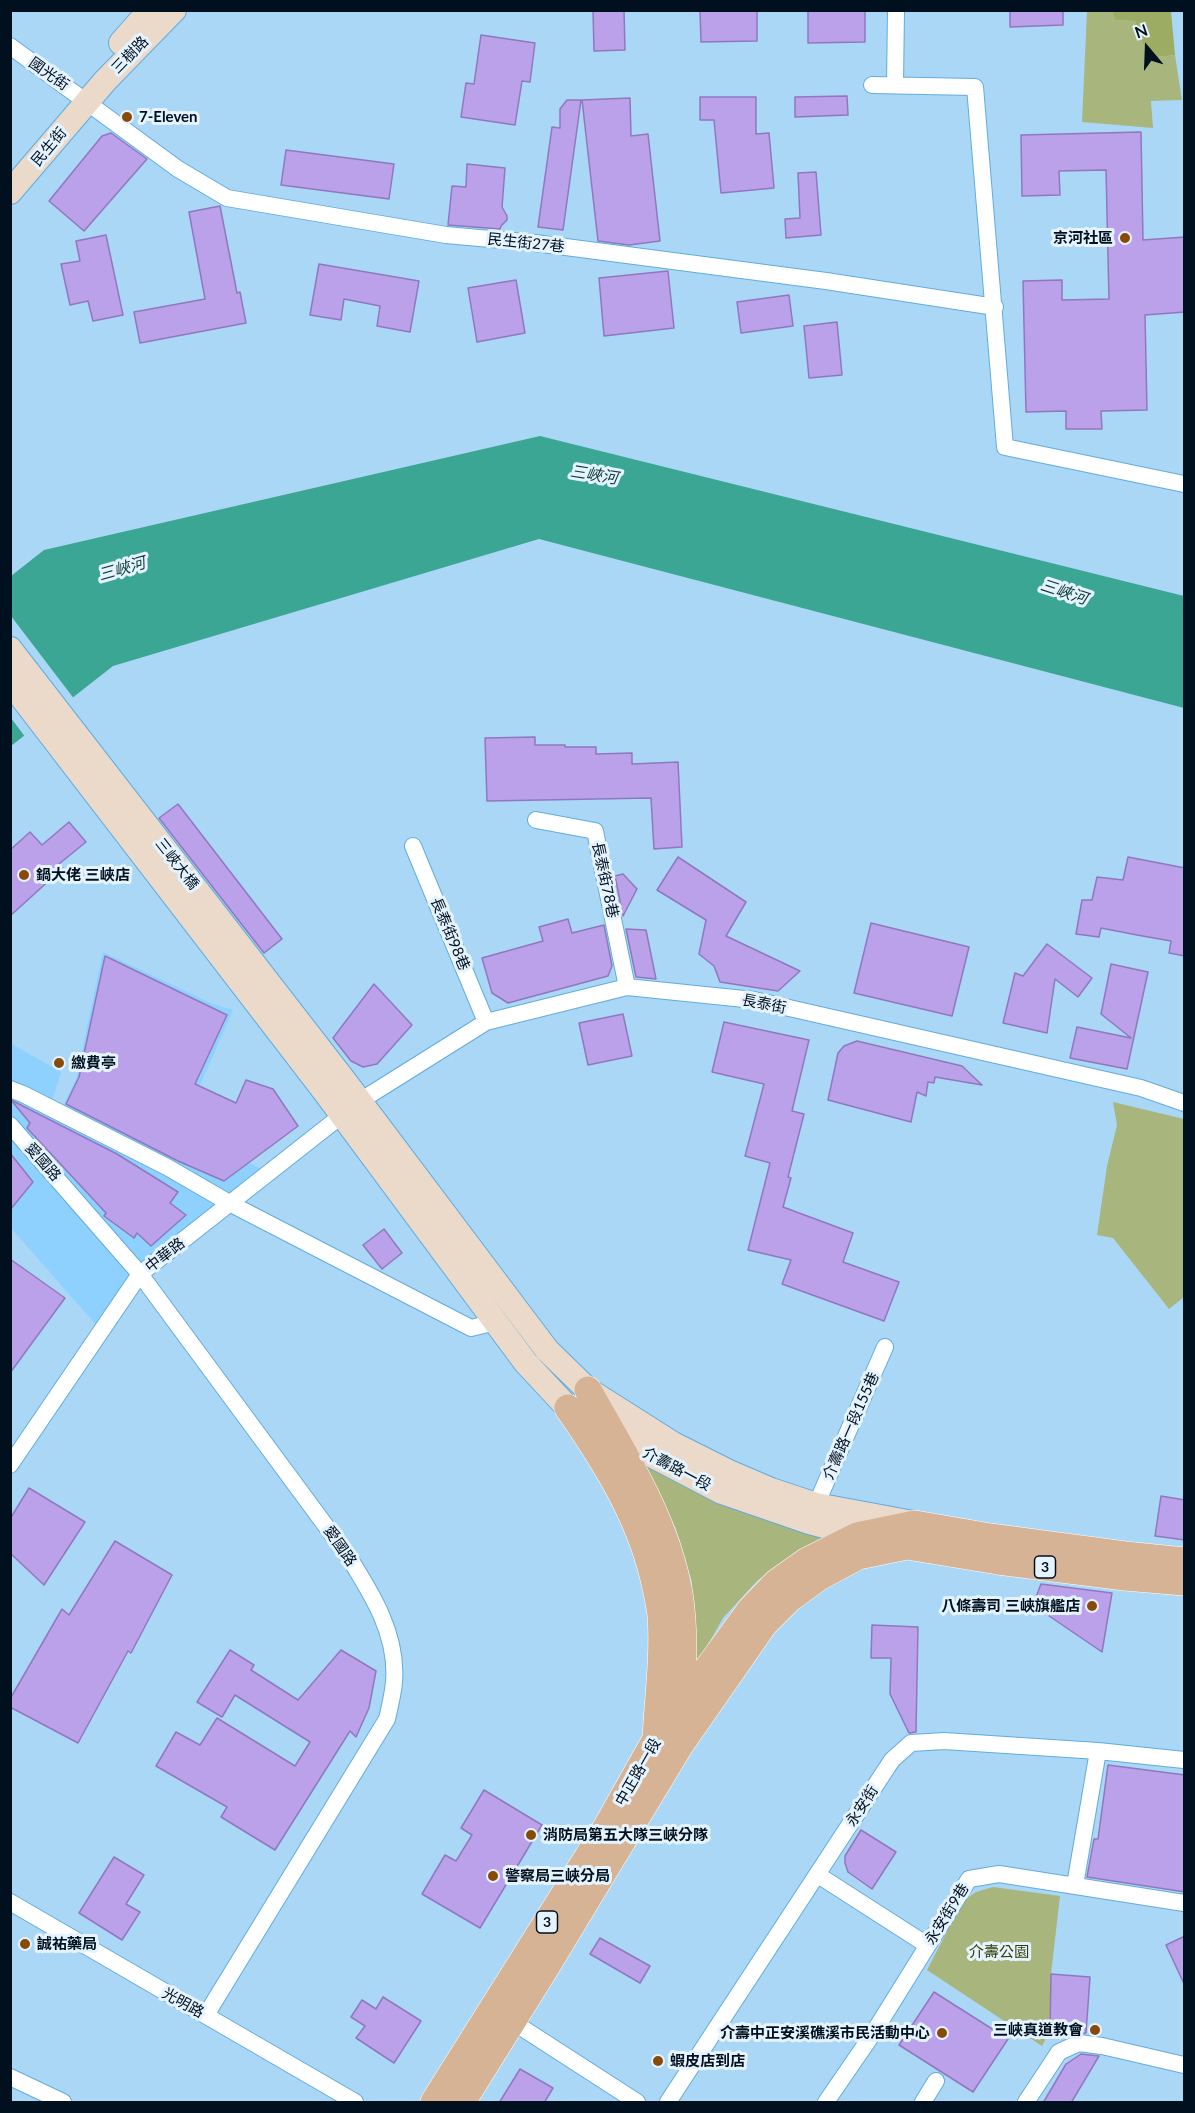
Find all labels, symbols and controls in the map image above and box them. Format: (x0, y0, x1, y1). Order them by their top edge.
north arrow (1117, 18, 1177, 78)
text: N (1132, 20, 1150, 41)
street label: 三樹路 (108, 33, 152, 77)
street label: 國光街 (25, 54, 73, 94)
place label: 7-Eleven (139, 108, 198, 126)
marker: 7-Eleven (120, 110, 134, 124)
street label: 民生街 (28, 124, 70, 170)
place label: 京河社區 (1053, 229, 1113, 247)
street label: 民生街27巷 (487, 230, 565, 256)
marker: 京河社區 (1118, 231, 1132, 245)
water label: 三峽河 (569, 462, 619, 488)
water label: 三峽河 (96, 553, 148, 585)
water label: 三峽河 (1038, 575, 1090, 609)
street label: 三峽大橋 (151, 835, 203, 893)
street label: 長泰街78巷 (588, 840, 622, 920)
place label: 鍋大佬 三峽店 (36, 866, 130, 884)
marker: 鍋大佬 三峽店 (17, 868, 31, 882)
street label: 長泰街98巷 (427, 895, 473, 973)
street label: 長泰街 (740, 991, 788, 1017)
place label: 繳費亭 (71, 1054, 116, 1072)
marker: 繳費亭 (52, 1056, 66, 1070)
street label: 愛國路 (21, 1139, 65, 1185)
street label: 中華路 (142, 1234, 188, 1276)
street label: 介壽路一段155巷 (819, 1369, 883, 1483)
street label: 介壽路一段 (640, 1443, 714, 1495)
street label: 愛國路 (320, 1522, 360, 1570)
road number: 3 (1034, 1556, 1056, 1578)
place label: 八條壽司 三峽旗艦店 (941, 1597, 1080, 1615)
marker: 八條壽司 三峽旗艦店 (1085, 1599, 1099, 1613)
street label: 中正路一段 (611, 1735, 665, 1809)
street label: 永安街 (842, 1782, 882, 1830)
place label: 消防局第五大隊三峽分隊 (543, 1826, 708, 1844)
marker: 消防局第五大隊三峽分隊 (524, 1828, 538, 1842)
place label: 警察局三峽分局 (505, 1867, 610, 1885)
marker: 警察局三峽分局 (486, 1869, 500, 1883)
street label: 永安街9巷 (921, 1880, 973, 1948)
road number: 3 (536, 1911, 558, 1933)
place label: 誠祐藥局 (37, 1935, 97, 1953)
marker: 誠祐藥局 (18, 1937, 32, 1951)
park label: 介壽公園 (969, 1943, 1029, 1961)
street label: 光明路 (159, 1984, 207, 2022)
place label: 三峽真道教會 (993, 2021, 1083, 2039)
marker: 三峽真道教會 (1088, 2023, 1102, 2037)
place label: 介壽中正安溪礁溪市民活動中心 (720, 2024, 930, 2042)
marker: 介壽中正安溪礁溪市民活動中心 (935, 2026, 949, 2040)
place label: 蝦皮店到店 (670, 2052, 745, 2070)
marker: 蝦皮店到店 (651, 2054, 665, 2068)

